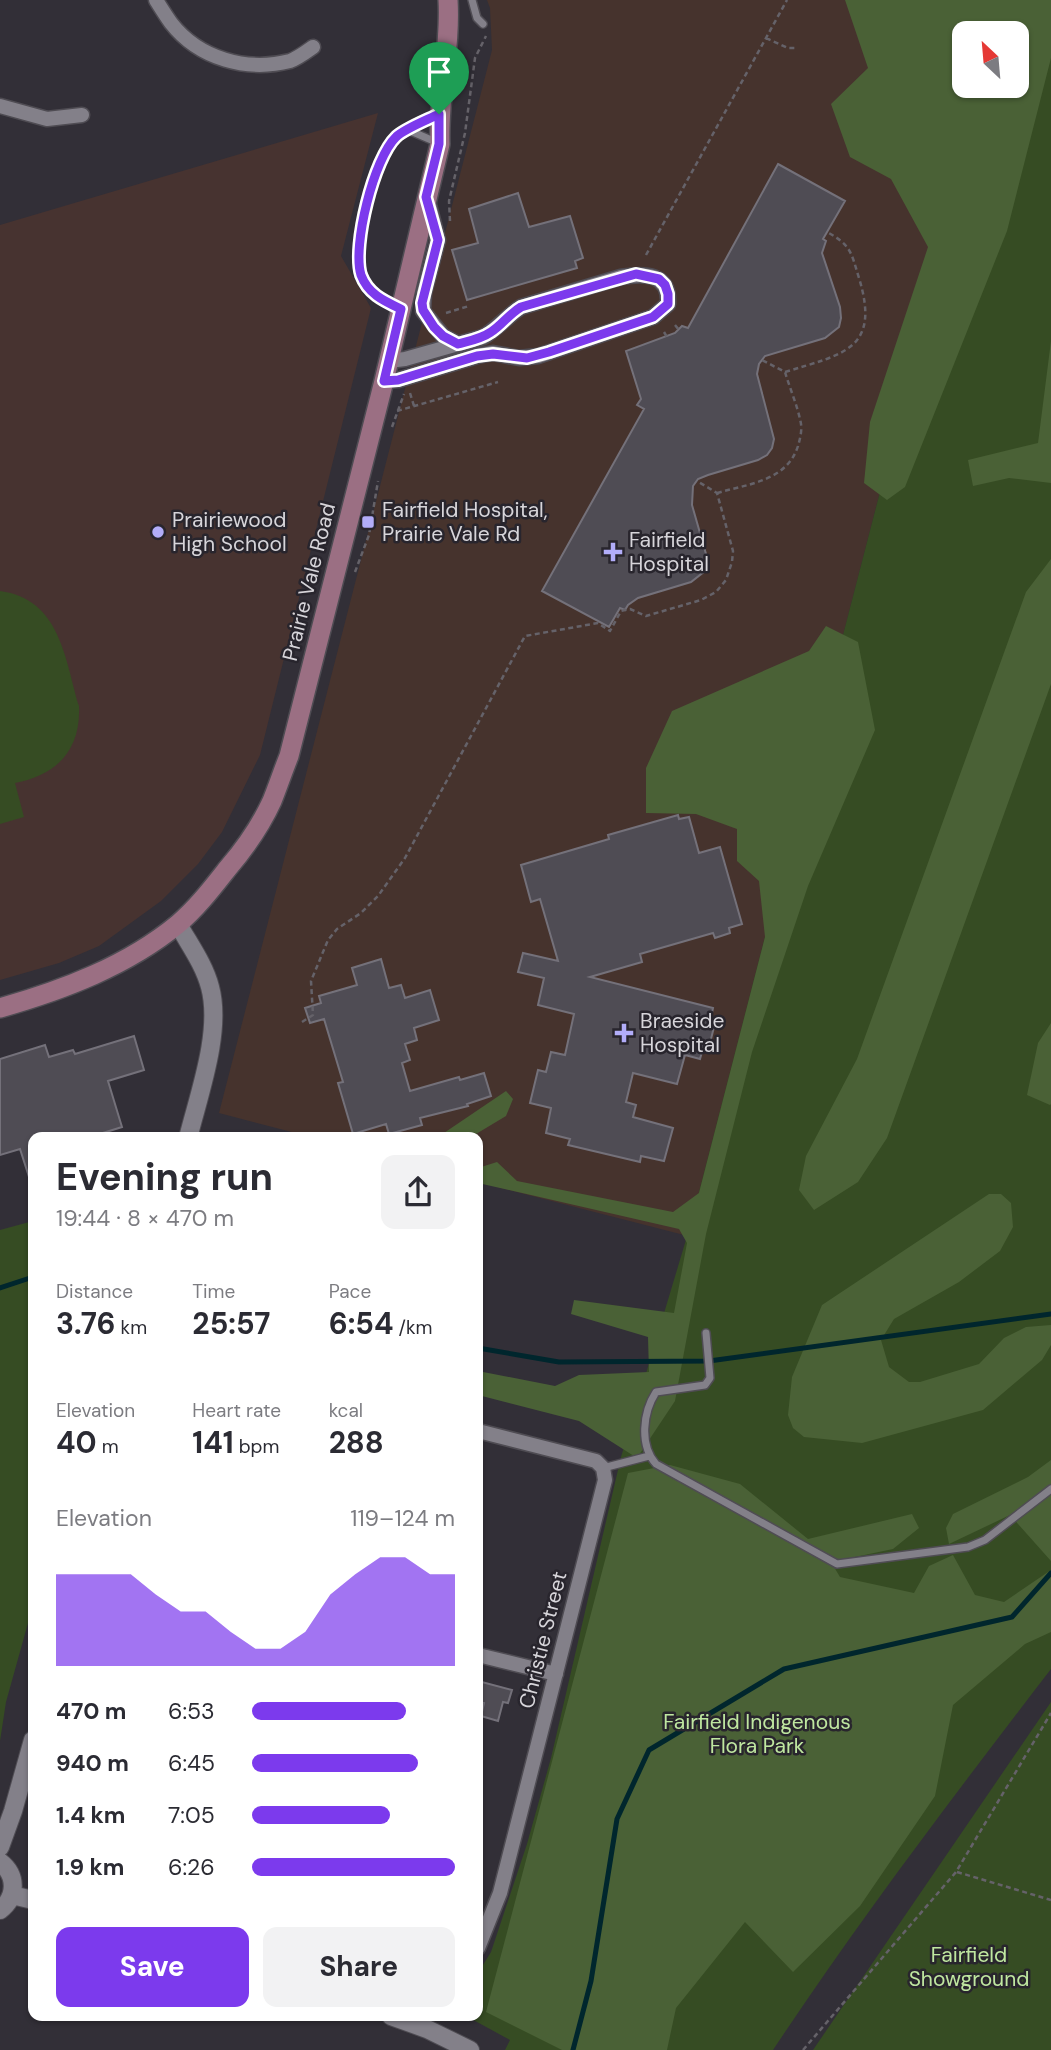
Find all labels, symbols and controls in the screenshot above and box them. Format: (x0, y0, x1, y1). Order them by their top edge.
north arrow (952, 21, 1029, 98)
map controls (952, 21, 1029, 98)
pin (409, 42, 469, 114)
icon: arrive (420, 53, 458, 91)
place label: Fairfield Hospital, Prairie Vale Rd (382, 496, 548, 548)
street label: Prairie Vale Road (276, 500, 342, 664)
place label: Prairiewood High School (172, 506, 287, 558)
marker: Fairfield Hospital, Prairie Vale Rd (360, 514, 376, 530)
marker: Prairiewood High School (150, 524, 166, 540)
place label: Fairfield Hospital (629, 526, 709, 578)
marker: Fairfield Hospital (603, 542, 623, 562)
place label: Braeside Hospital (640, 1007, 725, 1059)
marker: Braeside Hospital (614, 1023, 634, 1043)
text: Evening run (56, 1152, 273, 1202)
button: share (381, 1155, 455, 1229)
text: 19:44 · 8 × 470 m (56, 1203, 234, 1233)
text: Distance (56, 1279, 133, 1304)
text: Time (192, 1279, 235, 1304)
text: Pace (329, 1279, 371, 1304)
text: 3.76 (56, 1304, 116, 1343)
text: 25:57 (192, 1304, 270, 1343)
text: 6:54 (329, 1304, 393, 1343)
text: km (116, 1315, 147, 1340)
text: /km (393, 1315, 432, 1340)
text: Elevation (56, 1398, 135, 1423)
text: Heart rate (192, 1398, 281, 1423)
text: kcal (329, 1398, 363, 1423)
text: 40 (56, 1423, 97, 1462)
text: 141 (192, 1423, 234, 1462)
text: 288 (329, 1423, 384, 1462)
text: m (97, 1434, 119, 1459)
text: bpm (234, 1434, 279, 1459)
text: Elevation (56, 1503, 152, 1533)
text: 119–124 m (350, 1503, 455, 1533)
street label: Christie Street (512, 1569, 574, 1711)
text: 470 m (56, 1696, 126, 1726)
text: 6:53 (168, 1696, 215, 1726)
park label: Fairfield Indigenous Flora Park (663, 1708, 851, 1760)
text: 940 m (56, 1748, 129, 1778)
text: 6:45 (168, 1748, 215, 1778)
text: 1.4 km (56, 1800, 125, 1830)
text: 7:05 (168, 1800, 215, 1830)
text: 1.9 km (56, 1852, 124, 1882)
text: 6:26 (168, 1852, 215, 1882)
button: Save (56, 1927, 249, 2007)
button: Share (263, 1927, 455, 2007)
park label: Fairfield Showground (909, 1941, 1029, 1993)

